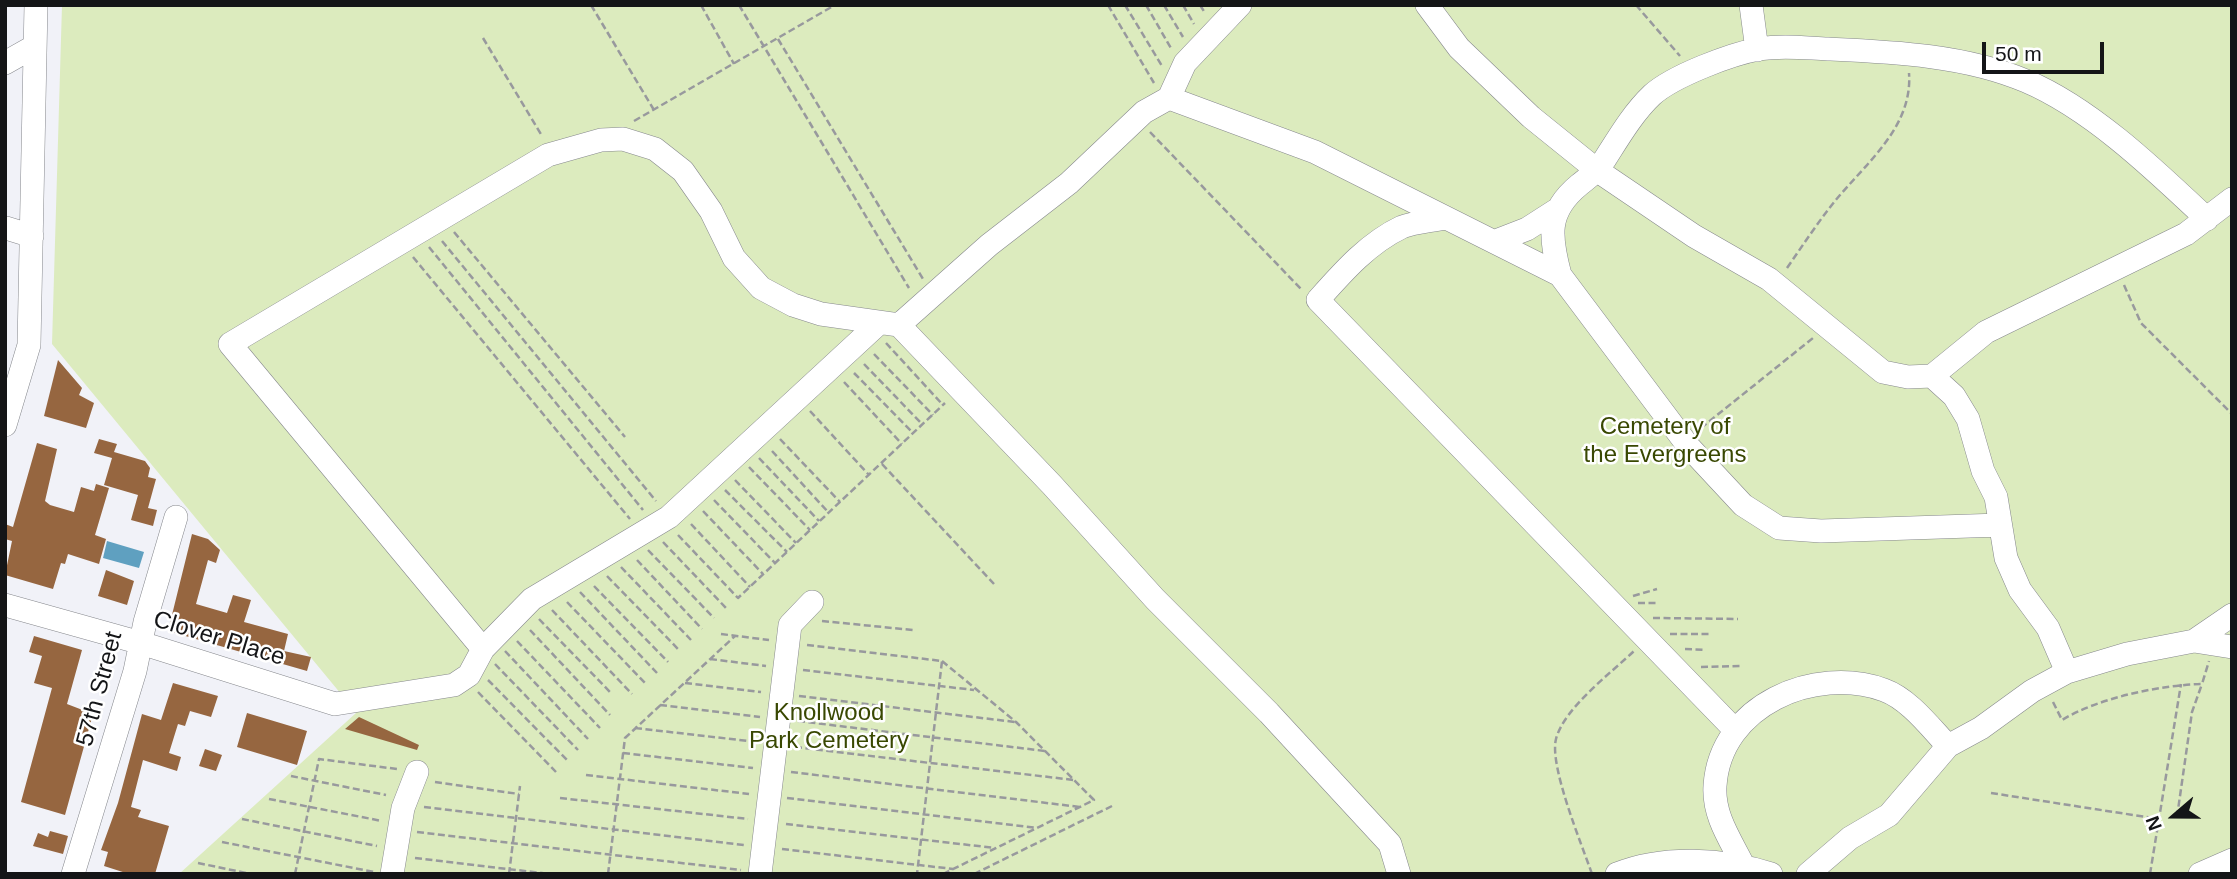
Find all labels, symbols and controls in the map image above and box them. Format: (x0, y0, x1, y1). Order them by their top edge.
scale bar (1985, 28, 2108, 72)
text: 50 m (1995, 42, 2042, 65)
park label: Cemetery of the Evergreens (1584, 413, 1746, 469)
street label: Clover Place (150, 605, 288, 673)
street label: 57th Street (71, 629, 129, 749)
park label: Knollwood Park Cemetery (749, 699, 909, 755)
north arrow (2139, 781, 2209, 851)
text: N (2142, 813, 2166, 833)

